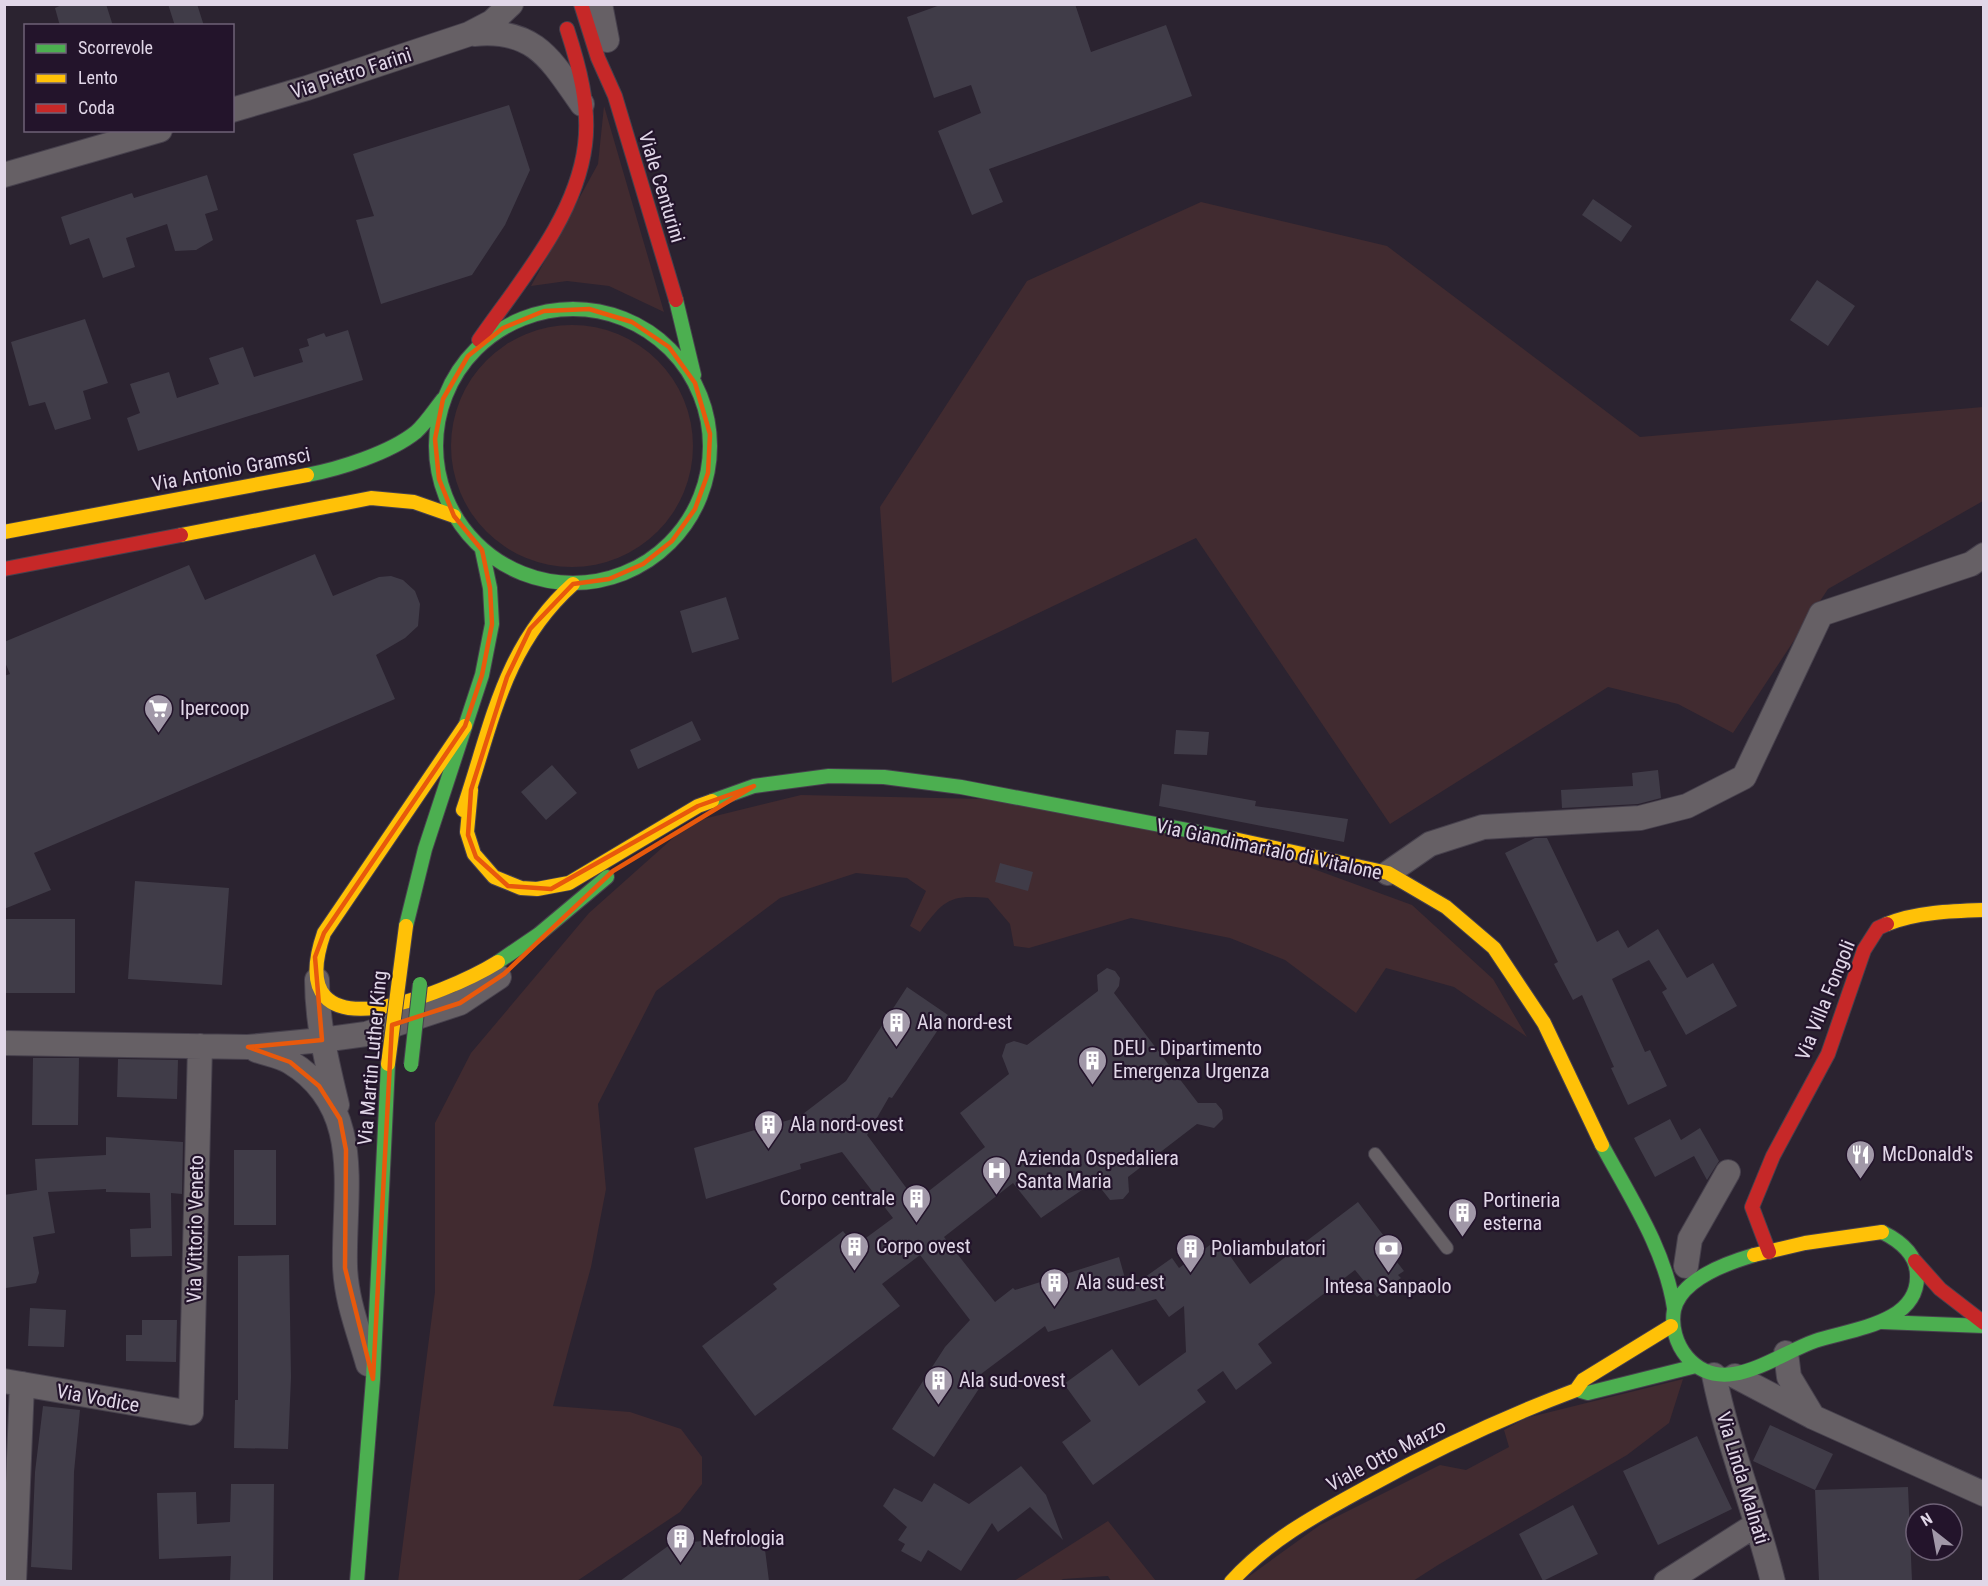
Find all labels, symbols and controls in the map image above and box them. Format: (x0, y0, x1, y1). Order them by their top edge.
legend (24, 24, 234, 132)
text: Scorrevole (78, 37, 153, 58)
street label: Via Pietro Farini (288, 42, 414, 104)
text: Lento (78, 67, 118, 88)
text: Coda (78, 97, 115, 118)
street label: Viale Centurini (634, 129, 690, 245)
street label: Via Antonio Gramsci (150, 442, 312, 496)
supermarket icon: Ipercoop (143, 692, 175, 734)
place label: Ipercoop (180, 696, 249, 720)
street label: Via Giandimartalo di Vitalone (1154, 813, 1384, 885)
street label: Via Villa Fongoli (1790, 936, 1860, 1064)
street label: Via Martin Luther King (352, 970, 392, 1146)
building icon: Ala nord-est (880, 1006, 912, 1048)
place label: Ala nord-est (917, 1010, 1012, 1034)
place label: DEU - Dipartimento Emergenza Urgenza (1113, 1036, 1270, 1083)
building icon: DEU - Dipartimento Emergenza Urgenza (1076, 1044, 1108, 1086)
building icon: Ala nord-ovest (753, 1108, 785, 1150)
place label: Ala nord-ovest (790, 1112, 904, 1136)
restaurant icon: McDonald's (1845, 1138, 1877, 1180)
place label: McDonald's (1882, 1142, 1973, 1166)
place label: Azienda Ospedaliera Santa Maria (1017, 1146, 1179, 1193)
hospital icon: Azienda Ospedaliera Santa Maria (980, 1154, 1012, 1196)
street label: Via Vittorio Veneto (182, 1155, 208, 1303)
building icon: Corpo centrale (900, 1182, 932, 1224)
place label: Corpo centrale (780, 1186, 895, 1210)
place label: Portineria esterna (1483, 1188, 1560, 1235)
building icon: Portineria esterna (1446, 1196, 1478, 1238)
building icon: Corpo ovest (839, 1230, 871, 1272)
building icon: Poliambulatori (1174, 1232, 1206, 1274)
bank icon: Intesa Sanpaolo (1372, 1232, 1404, 1274)
place label: Corpo ovest (876, 1234, 971, 1258)
place label: Poliambulatori (1211, 1236, 1326, 1260)
building icon: Ala sud-est (1039, 1266, 1071, 1308)
place label: Ala sud-est (1076, 1270, 1164, 1294)
place label: Intesa Sanpaolo (1324, 1274, 1452, 1298)
building icon: Ala sud-ovest (922, 1364, 954, 1406)
place label: Ala sud-ovest (959, 1368, 1066, 1392)
street label: Via Vodice (55, 1379, 141, 1417)
street label: Via Linda Malnati (1712, 1409, 1774, 1547)
street label: Viale Otto Marzo (1322, 1413, 1450, 1497)
north arrow (1904, 1502, 1964, 1562)
text: N (1917, 1509, 1936, 1530)
building icon: Nefrologia (665, 1522, 697, 1564)
place label: Nefrologia (702, 1526, 785, 1550)

